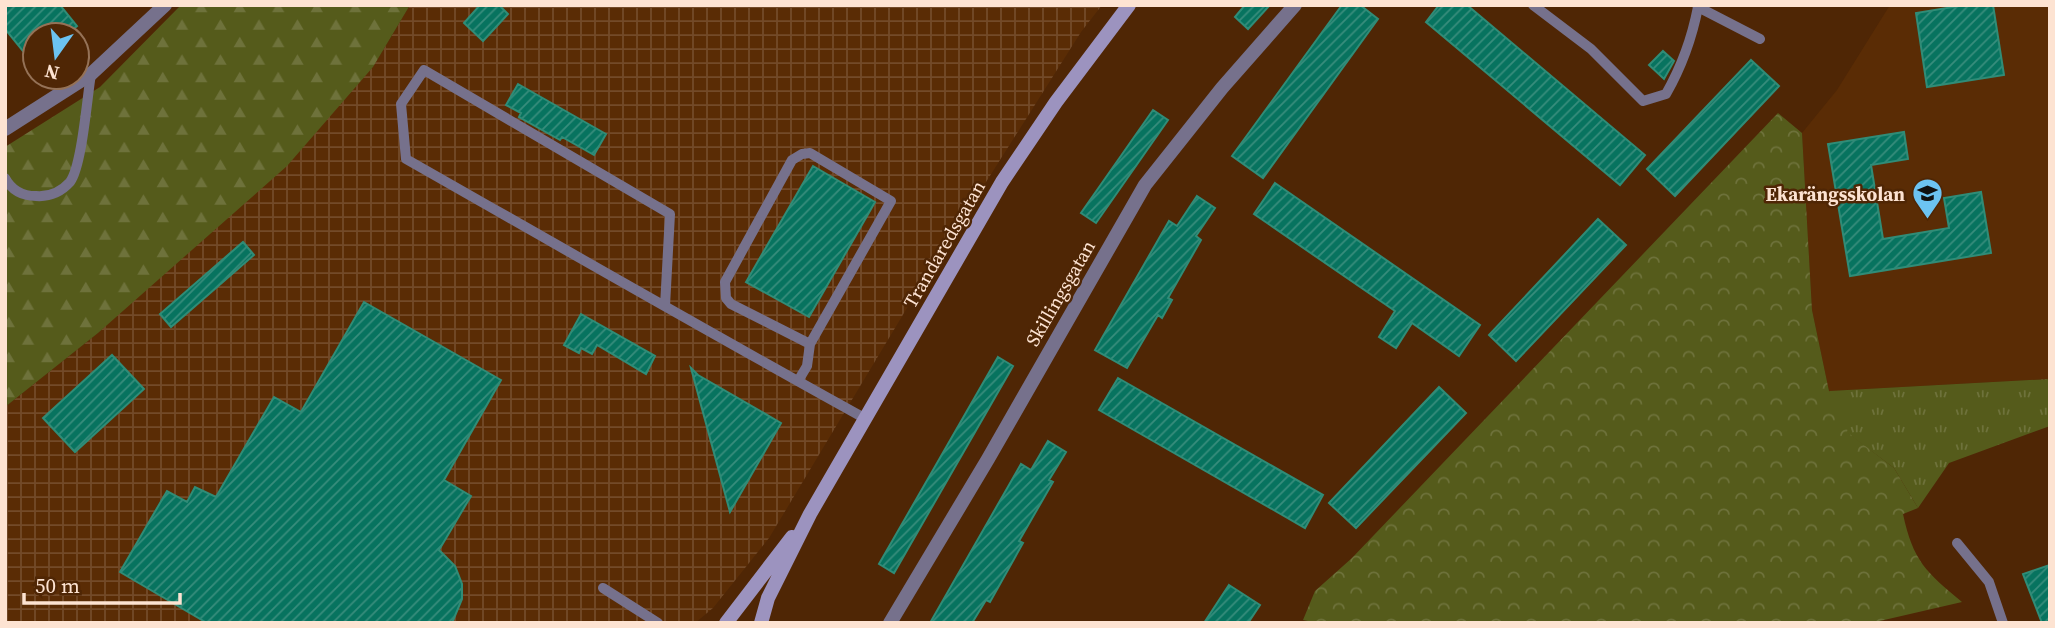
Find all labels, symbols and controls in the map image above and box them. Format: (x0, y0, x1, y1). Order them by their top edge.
north arrow (21, 21, 91, 91)
text: N (42, 58, 62, 87)
street label: Trandaredsgatan (897, 176, 991, 312)
school or university icon: Ekarängsskolan (1911, 177, 1945, 221)
place label: Ekarängsskolan (1766, 181, 1905, 207)
street label: Skillingsgatan (1019, 235, 1101, 351)
scale bar (24, 562, 180, 606)
text: 50 m (35, 571, 80, 600)

